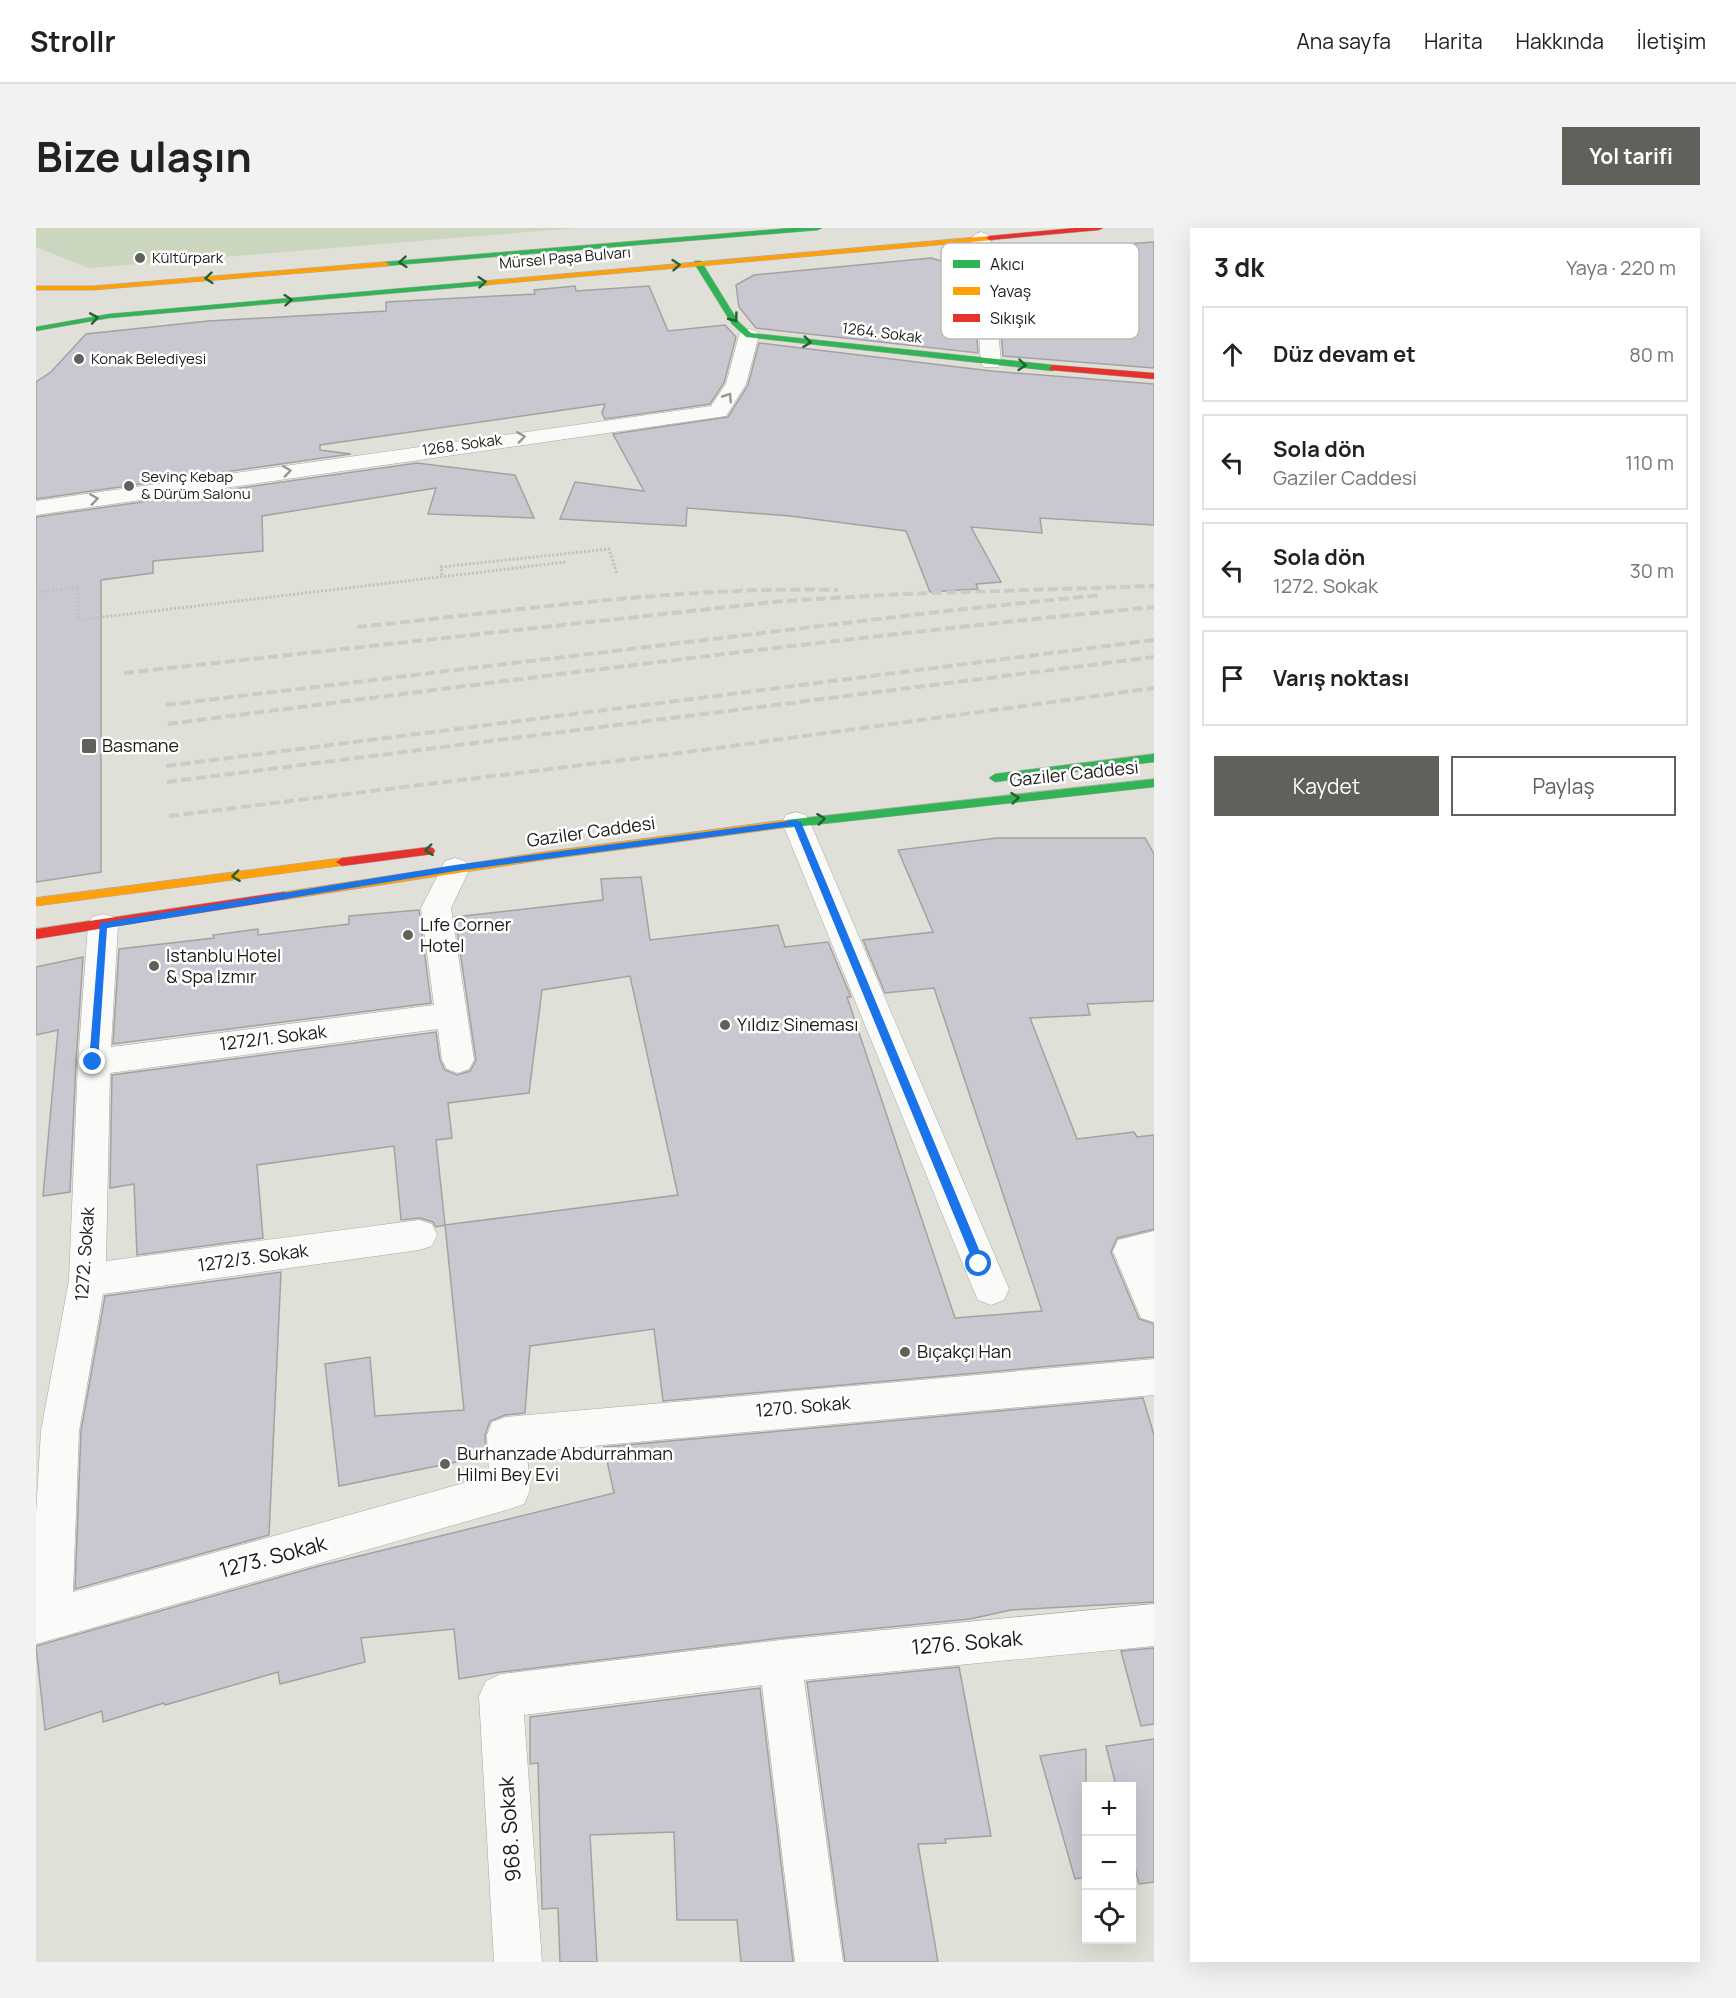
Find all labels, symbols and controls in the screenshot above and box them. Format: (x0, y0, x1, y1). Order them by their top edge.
text: Strollr (30, 22, 116, 60)
text: Ana sayfa (1297, 27, 1391, 55)
text: Harita (1424, 27, 1483, 55)
text: Hakkında (1516, 27, 1604, 55)
text: İletişim (1637, 27, 1706, 55)
text: Bize ulaşın (36, 127, 252, 185)
button: Yol tarifi (1562, 127, 1700, 185)
street label: Mürsel Paşa Bulvarı (498, 241, 632, 274)
legend (941, 243, 1139, 339)
place label: Kültürpark (152, 247, 224, 268)
text: 3 dk (1214, 249, 1264, 285)
marker: Kültürpark (133, 251, 147, 265)
text: Akıcı (990, 253, 1024, 275)
text: Yaya · 220 m (1566, 254, 1676, 281)
one-way arrow (399, 255, 408, 268)
one-way arrow (672, 259, 681, 272)
one-way arrow (205, 271, 214, 284)
one-way arrow (477, 276, 486, 289)
text: Yavaş (990, 280, 1031, 302)
one-way arrow (283, 294, 292, 307)
text: Sıkışık (990, 307, 1036, 329)
one-way arrow (727, 311, 738, 322)
one-way arrow (88, 312, 98, 325)
street label: 1264. Sokak (841, 317, 924, 348)
one-way arrow (803, 335, 812, 347)
icon: ahead (1216, 338, 1249, 371)
text: Düz devam et (1273, 339, 1416, 369)
text: 80 m (1629, 341, 1674, 368)
place label: Konak Belediyesi (91, 348, 206, 369)
marker: Konak Belediyesi (72, 352, 86, 366)
one-way arrow (1018, 358, 1027, 371)
one-way arrow (720, 392, 731, 403)
street label: 1268. Sokak (421, 428, 504, 461)
one-way arrow (517, 432, 526, 444)
text: Sola dön (1273, 434, 1365, 464)
icon: left (1216, 446, 1249, 479)
text: 110 m (1625, 449, 1674, 476)
text: Gaziler Caddesi (1273, 464, 1417, 491)
place label: Sevinç Kebap & Dürüm Salonu (141, 466, 251, 504)
one-way arrow (282, 466, 291, 478)
marker: Sevinç Kebap & Dürüm Salonu (122, 479, 136, 493)
one-way arrow (89, 494, 98, 506)
text: Sola dön (1273, 542, 1365, 572)
icon: left (1216, 554, 1249, 587)
text: 30 m (1630, 557, 1674, 584)
text: 1272. Sokak (1273, 572, 1378, 599)
icon: arrive (1216, 662, 1249, 695)
text: Varış noktası (1273, 663, 1409, 693)
place label: Basmane (102, 733, 179, 757)
marker: Basmane (80, 737, 98, 755)
street label: Gaziler Caddesi (1008, 754, 1140, 792)
button: Kaydet (1214, 756, 1439, 816)
button: Paylaş (1451, 756, 1676, 816)
one-way arrow (1010, 792, 1020, 805)
street label: Gaziler Caddesi (525, 810, 657, 852)
one-way arrow (817, 814, 826, 826)
one-way arrow (425, 844, 434, 856)
one-way arrow (231, 869, 241, 881)
place label: Lıfe Corner Hotel (420, 912, 512, 957)
marker: Lıfe Corner Hotel (401, 928, 415, 942)
place label: Istanblu Hotel & Spa Izmır (166, 943, 281, 988)
marker: Istanblu Hotel & Spa Izmır (147, 959, 161, 973)
place label: Yıldız Sineması (737, 1012, 859, 1036)
street label: 1272/1. Sokak (218, 1018, 329, 1055)
marker: Yıldız Sineması (718, 1018, 732, 1032)
route end (79, 1048, 105, 1074)
street label: 1272. Sokak (69, 1205, 99, 1302)
street label: 1272/3. Sokak (196, 1237, 311, 1277)
route start (965, 1250, 991, 1276)
place label: Bıçakçı Han (917, 1339, 1011, 1363)
marker: Bıçakçı Han (898, 1345, 912, 1359)
street label: 1270. Sokak (755, 1390, 852, 1422)
place label: Burhanzade Abdurrahman Hilmi Bey Evi (457, 1441, 673, 1486)
marker: Burhanzade Abdurrahman Hilmi Bey Evi (438, 1457, 452, 1471)
street label: 1273. Sokak (216, 1528, 330, 1584)
street label: 1276. Sokak (910, 1623, 1024, 1661)
street label: 968. Sokak (491, 1775, 527, 1883)
map controls (1082, 1782, 1136, 1944)
button: + (1082, 1782, 1136, 1836)
button: − (1082, 1836, 1136, 1890)
button: locate (1082, 1890, 1136, 1944)

